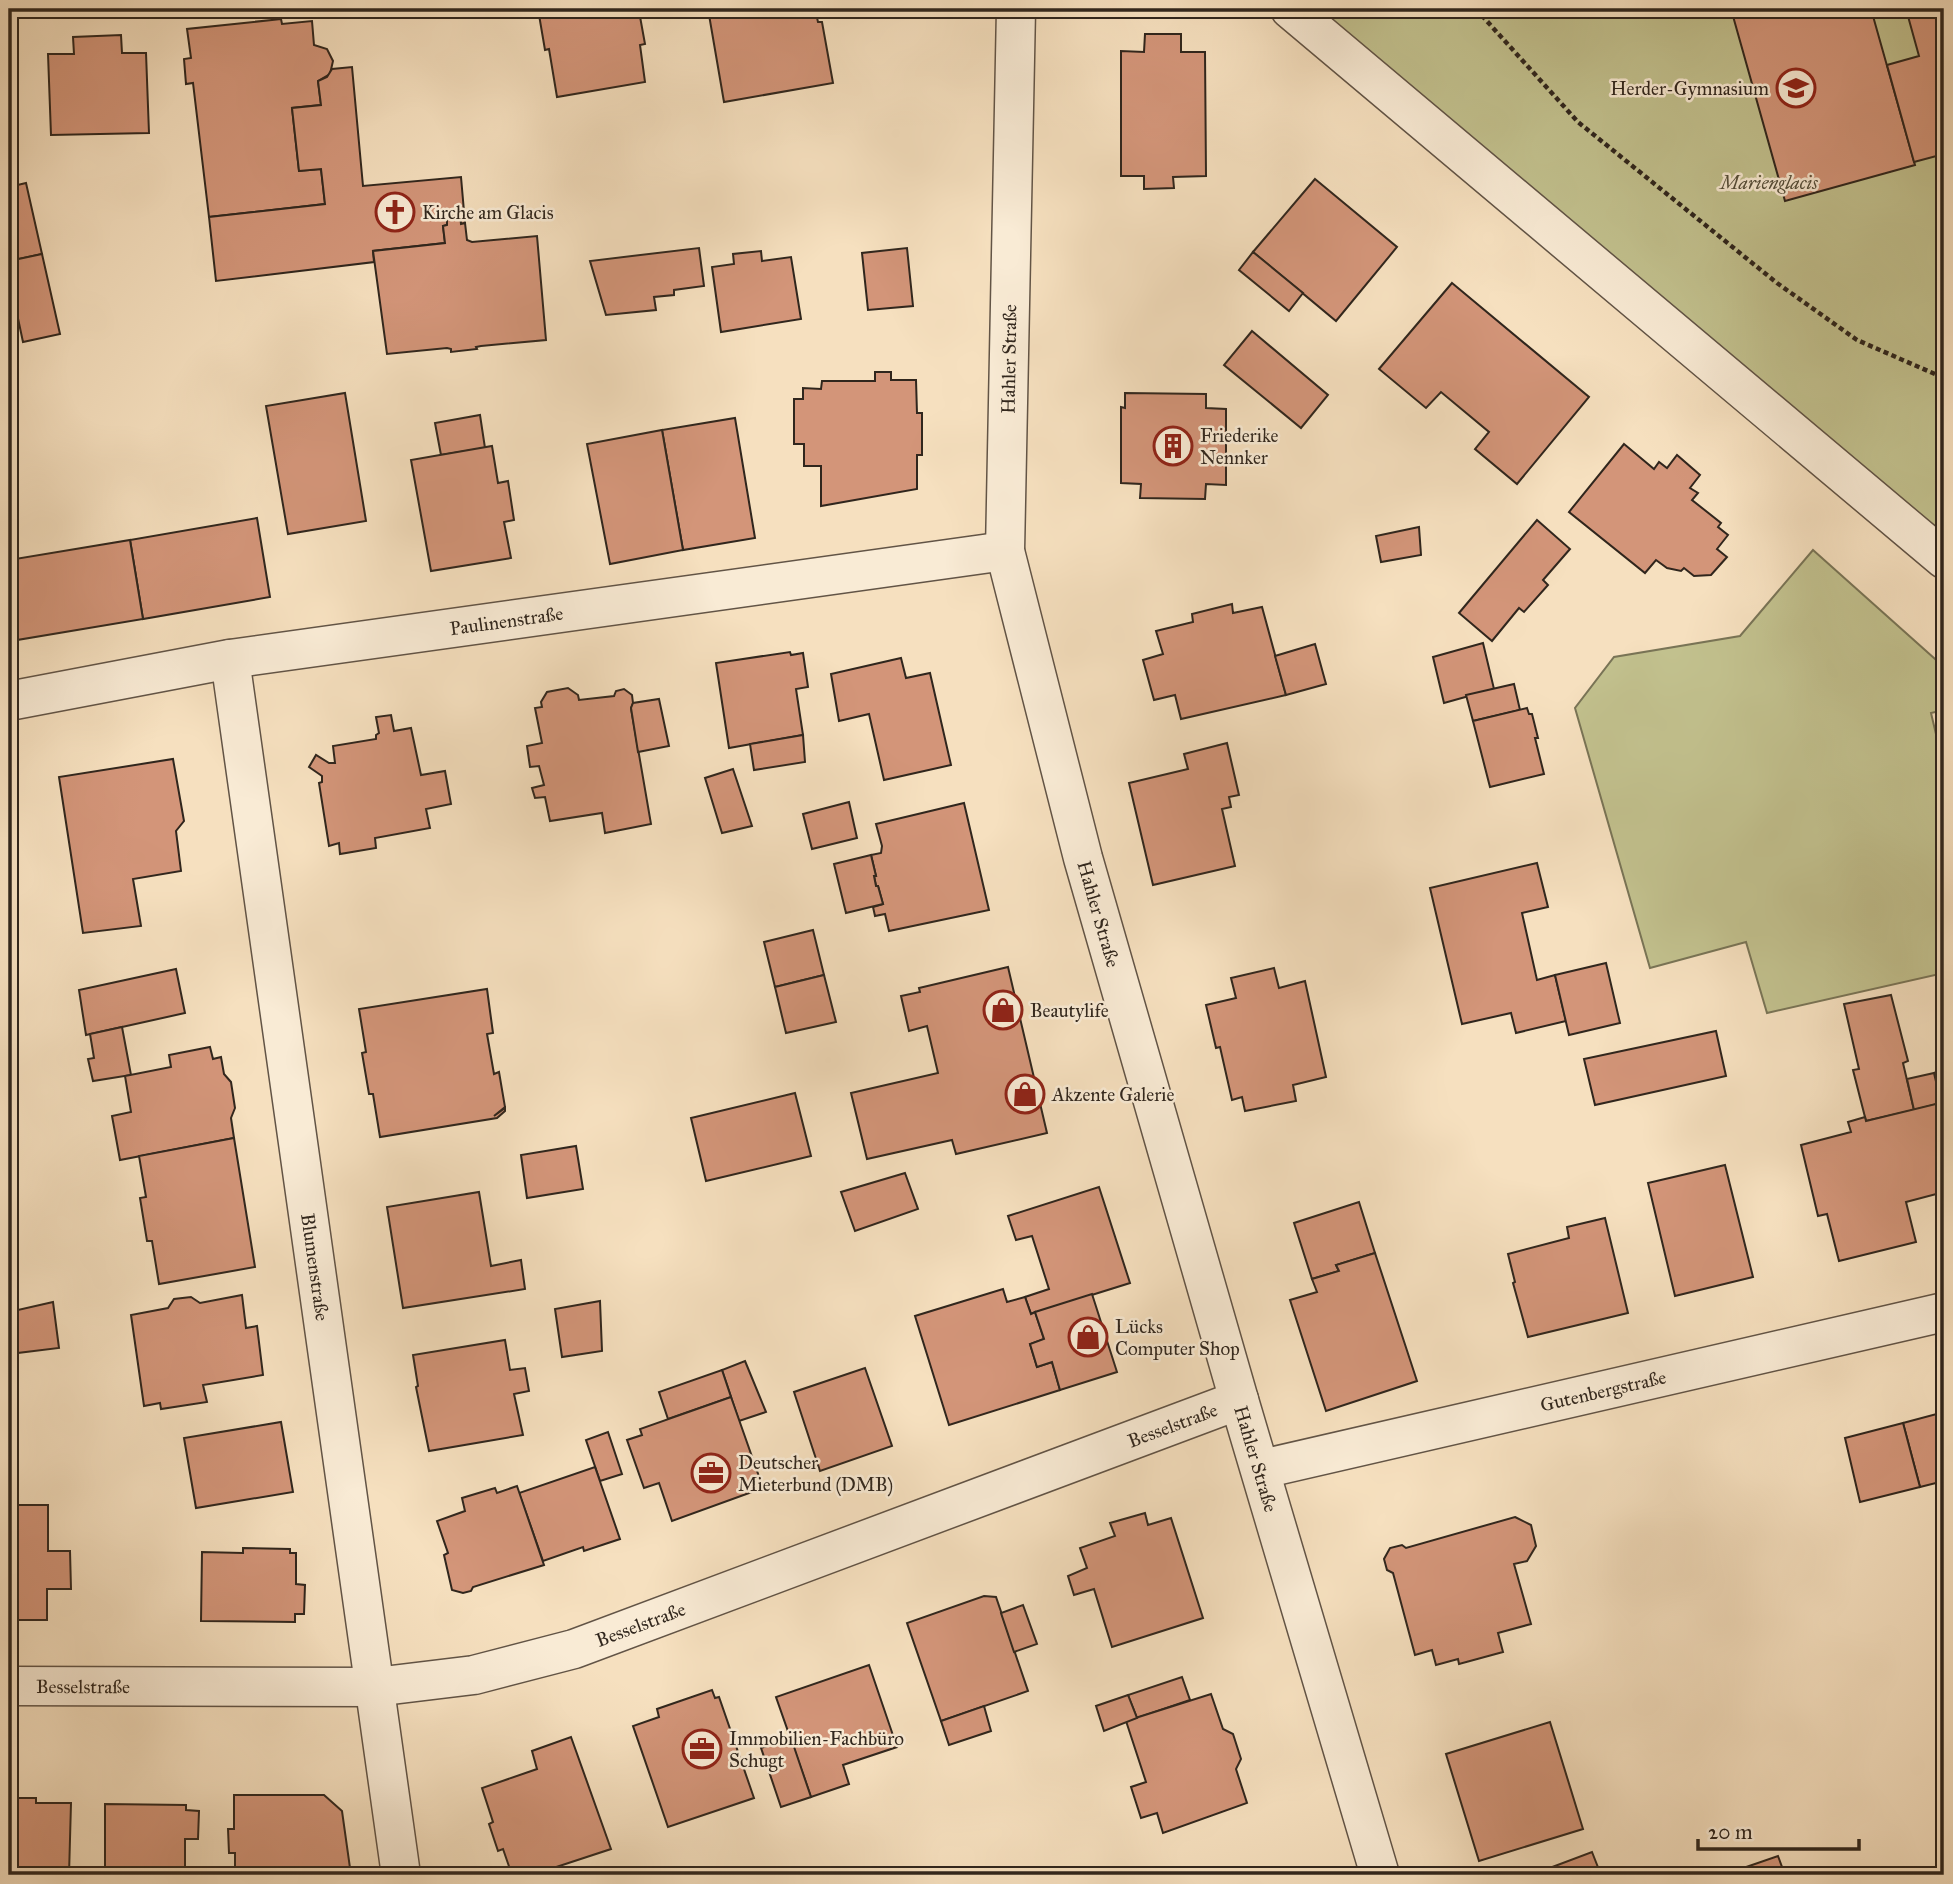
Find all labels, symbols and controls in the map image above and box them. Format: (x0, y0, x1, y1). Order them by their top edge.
school or university icon: Herder-Gymnasium (1775, 67, 1817, 109)
place label: Herder-Gymnasium (1610, 77, 1769, 100)
park label: Marienglacis (1718, 171, 1818, 194)
church icon: Kirche am Glacis (374, 191, 416, 233)
place label: Kirche am Glacis (422, 201, 554, 224)
street label: Hahler Straße (997, 304, 1021, 414)
place label: Friederike Nennker (1200, 424, 1279, 469)
building icon: Friederike Nennker (1152, 425, 1194, 467)
street label: Paulinenstraße (448, 601, 565, 640)
street label: Hahler Straße (1073, 858, 1125, 970)
shop icon: Beautylife (982, 989, 1024, 1031)
place label: Beautylife (1030, 999, 1109, 1022)
shop icon: Akzente Galerie (1004, 1073, 1046, 1115)
place label: Akzente Galerie (1051, 1083, 1174, 1106)
street label: Blumenstraße (297, 1212, 334, 1322)
place label: Lücks Computer Shop (1115, 1315, 1240, 1360)
shop icon: Lücks Computer Shop (1067, 1316, 1109, 1358)
street label: Gutenbergstraße (1538, 1365, 1668, 1416)
street label: Besselstraße (1124, 1398, 1221, 1452)
street label: Hahler Straße (1230, 1403, 1283, 1515)
place label: Deutscher Mieterbund (DMB) (738, 1451, 893, 1497)
office icon: Deutscher Mieterbund (DMB) (690, 1452, 732, 1494)
street label: Besselstraße (592, 1597, 689, 1651)
street label: Besselstraße (36, 1675, 130, 1698)
place label: Immobilien-Fachbüro Schugt (729, 1727, 904, 1773)
office icon: Immobilien-Fachbüro Schugt (681, 1728, 723, 1770)
scale bar (1698, 1807, 1858, 1851)
text: 20 m (1708, 1819, 1753, 1845)

